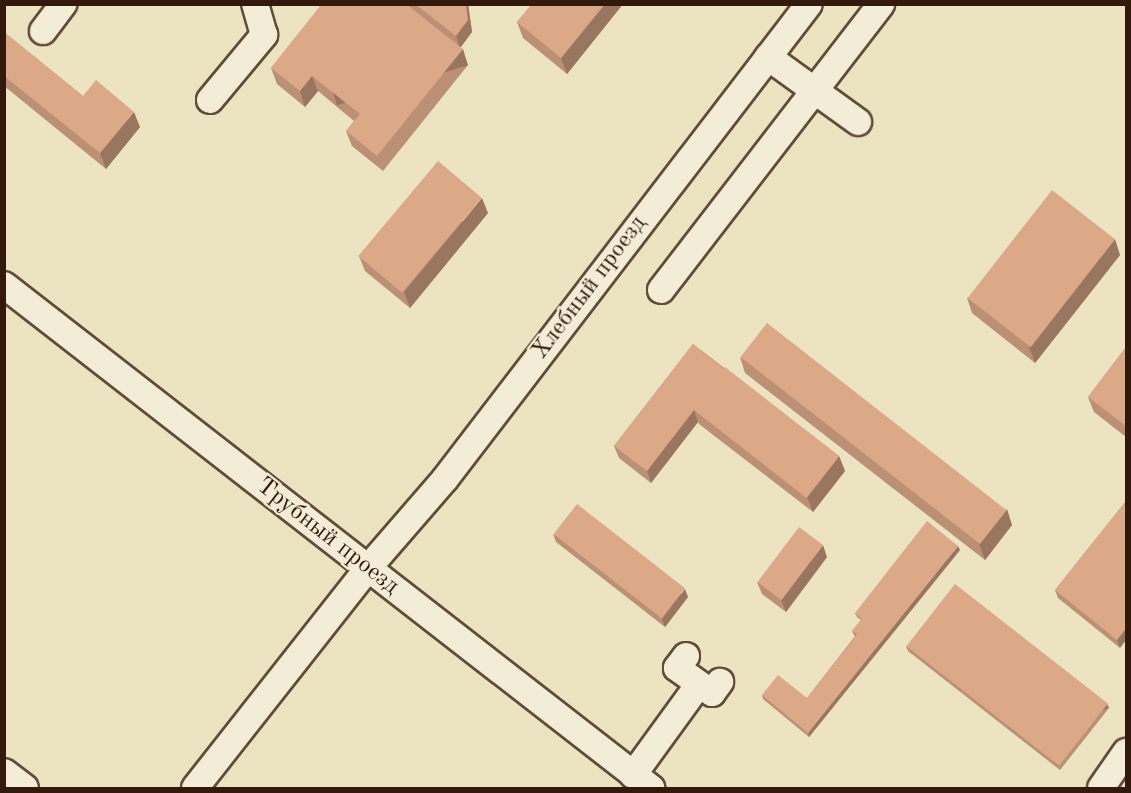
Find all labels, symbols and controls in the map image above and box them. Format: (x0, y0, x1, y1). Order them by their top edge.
street label: Хлебный проезд (527, 211, 653, 365)
street label: Трубный проезд (250, 472, 404, 602)

